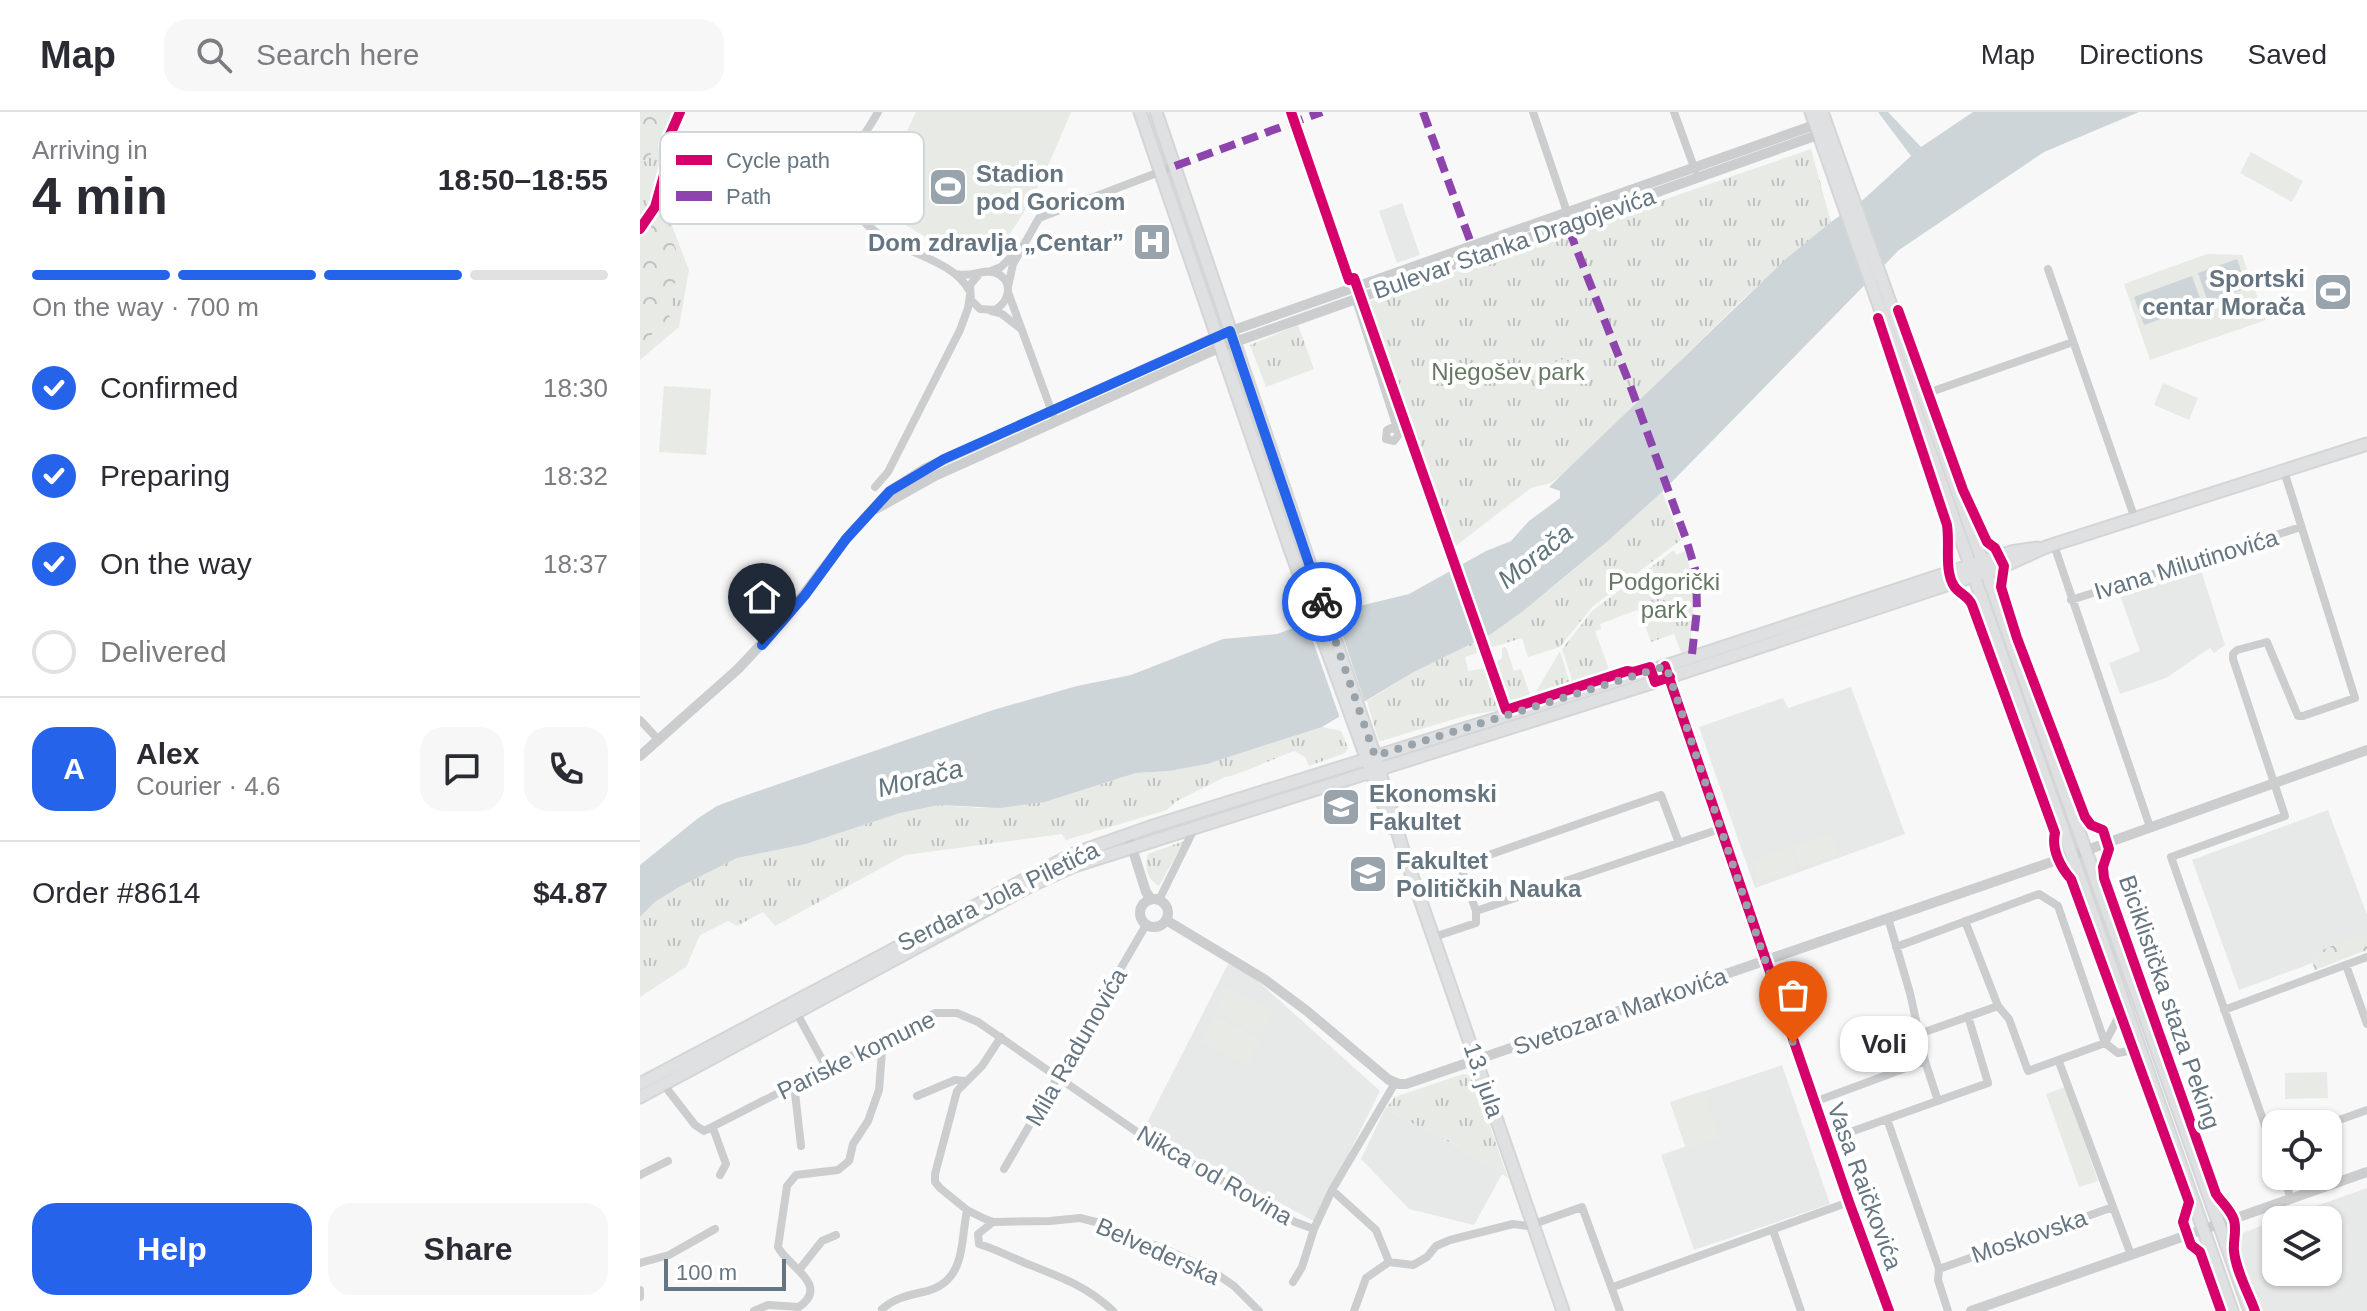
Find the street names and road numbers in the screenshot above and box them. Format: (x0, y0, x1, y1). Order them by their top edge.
street label: Bulevar Stanka Dragojevića (1370, 182, 1659, 304)
street label: Ivana Milutinovića (2091, 523, 2282, 605)
street label: Serdara Jola Piletića (893, 835, 1103, 956)
street label: Biciklistička staza Peking (2114, 871, 2226, 1133)
street label: Svetozara Markovića (1510, 962, 1731, 1060)
street label: Mila Radunovića (1020, 963, 1132, 1131)
street label: Pariske komune (773, 1005, 939, 1105)
street label: 13. jula (1459, 1039, 1510, 1122)
street label: Vasa Raičkovića (1822, 1099, 1908, 1274)
street label: Nikca od Rovina (1133, 1120, 1298, 1231)
street label: Moskovska (1968, 1203, 2091, 1268)
street label: Belvederska (1092, 1212, 1224, 1290)

